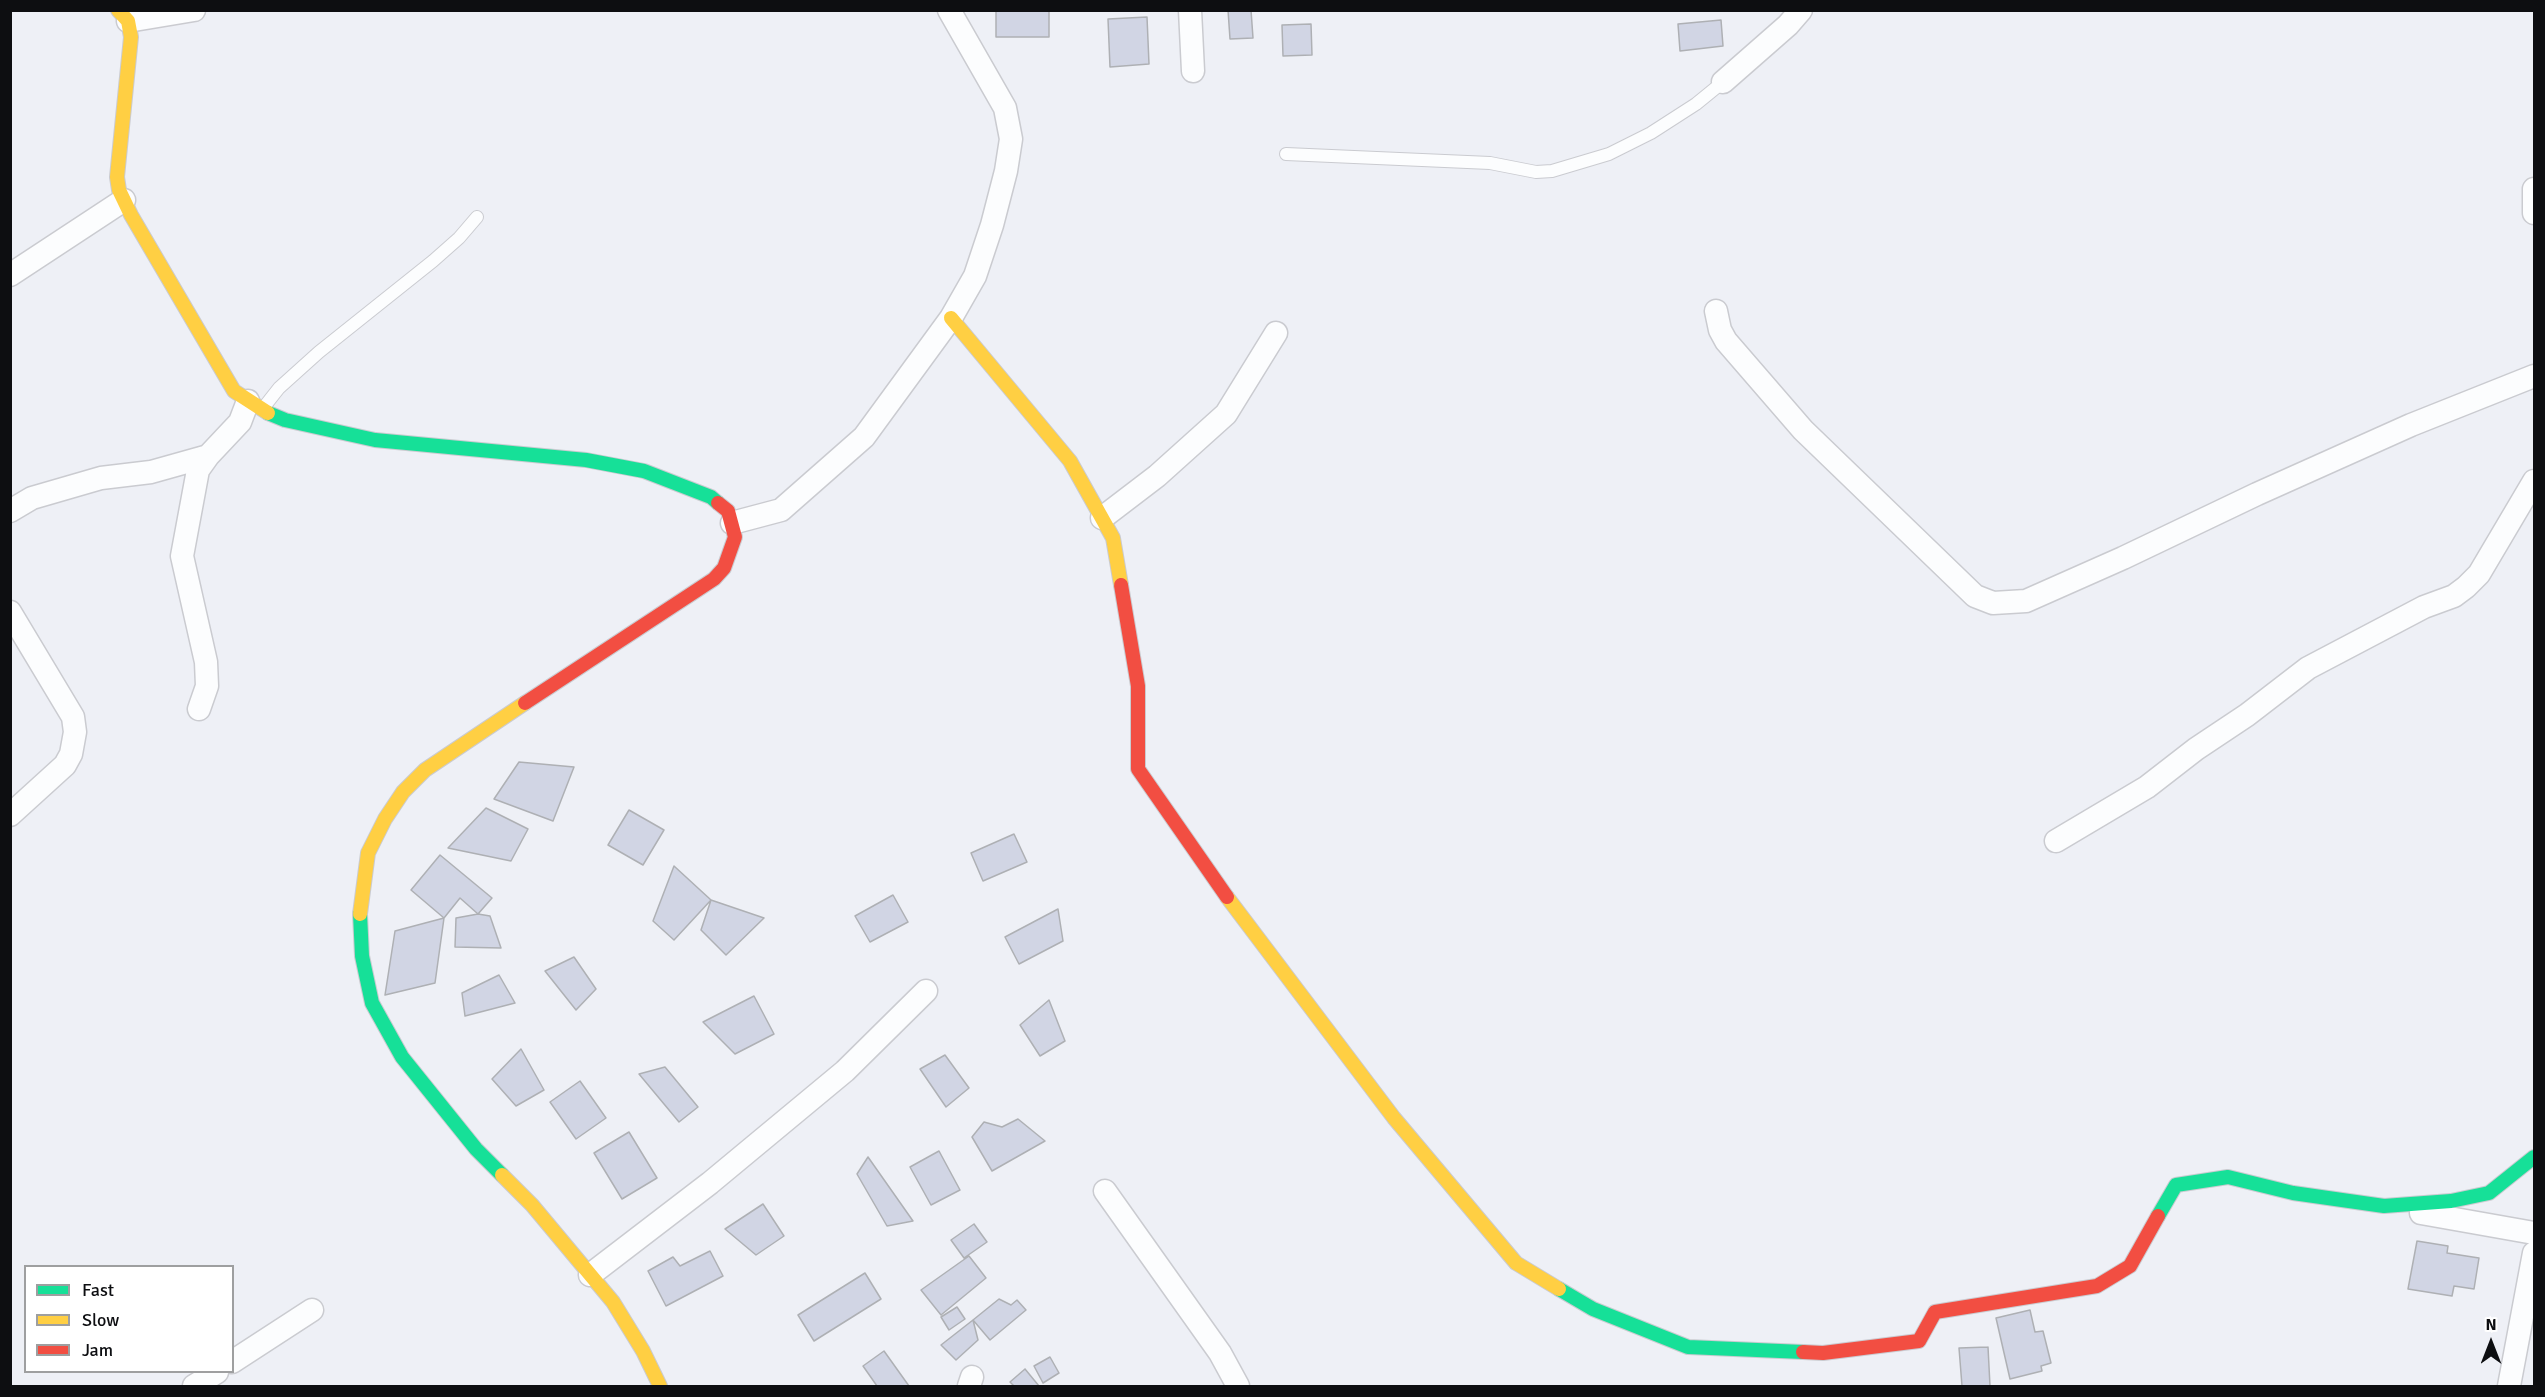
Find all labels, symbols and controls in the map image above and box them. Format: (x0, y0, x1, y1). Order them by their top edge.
legend (24, 1265, 234, 1373)
text: Fast (82, 1279, 114, 1301)
text: Slow (82, 1309, 119, 1331)
north arrow (2461, 1313, 2521, 1373)
text: N (2485, 1315, 2497, 1335)
text: Jam (82, 1339, 113, 1361)

